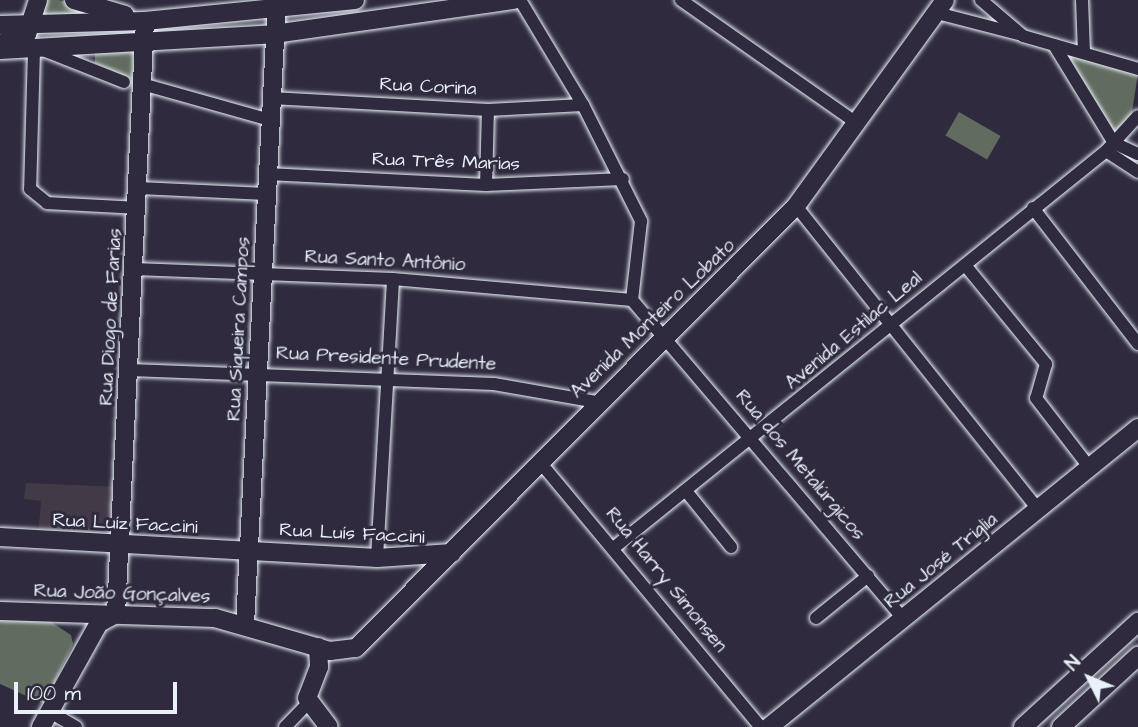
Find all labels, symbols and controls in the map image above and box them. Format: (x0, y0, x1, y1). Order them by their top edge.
street label: Rua Corina (379, 73, 477, 101)
street label: Rua Três Marias (372, 148, 520, 176)
street label: Rua Diogo de Farias (95, 228, 127, 406)
street label: Avenida Monteiro Lobato (566, 234, 740, 404)
street label: Rua Siqueira Campos (223, 236, 255, 422)
street label: Rua Santo Antônio (304, 245, 466, 277)
street label: Avenida Estilac Leal (781, 267, 927, 395)
street label: Rua Presidente Prudente (275, 342, 497, 376)
street label: Rua dos Metalúrgicos (730, 385, 870, 545)
street label: Rua Harry Simonsen (600, 503, 732, 657)
street label: Rua José Triglia (880, 508, 1002, 614)
street label: Rua Luíz Faccini (52, 509, 198, 539)
street label: Rua Luís Faccini (279, 519, 425, 549)
street label: Rua João Gonçalves (33, 580, 211, 608)
north arrow (1054, 643, 1124, 713)
text: N (1059, 650, 1087, 677)
scale bar (18, 668, 180, 712)
text: 100 m (27, 679, 81, 708)

